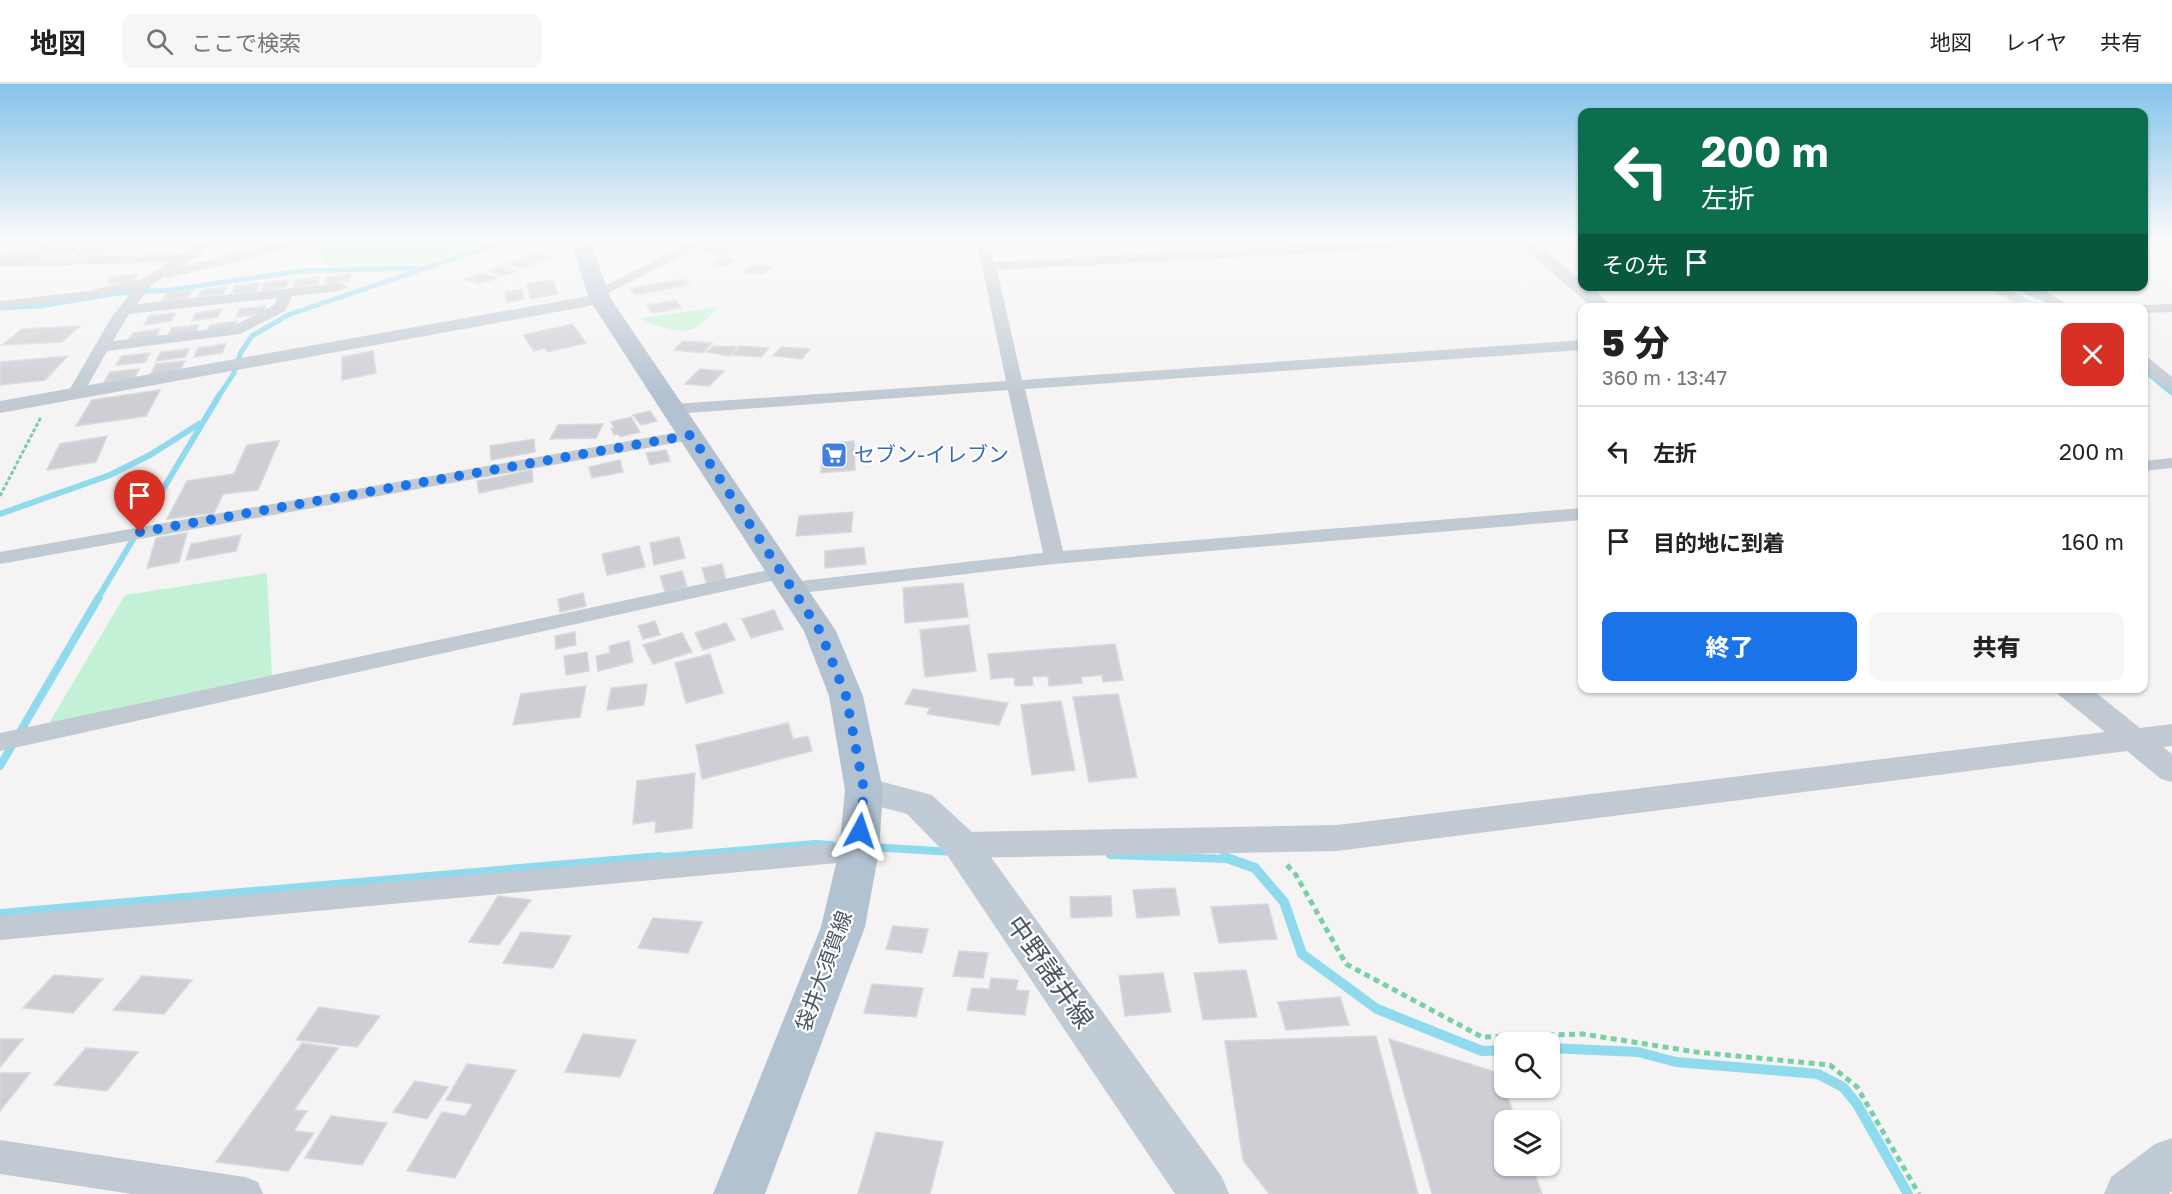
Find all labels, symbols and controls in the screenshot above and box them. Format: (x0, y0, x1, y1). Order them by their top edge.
search box (122, 14, 542, 68)
icon: search (143, 25, 176, 58)
text: 地図 (30, 26, 86, 59)
text: ここで検索 (191, 29, 301, 56)
text: 地図 (1930, 29, 1972, 55)
text: レイヤ (2005, 29, 2067, 55)
text: 共有 (2100, 29, 2142, 55)
text: 200 m (1701, 126, 1828, 176)
icon: left (1602, 132, 1680, 210)
text: 左折 (1701, 182, 1755, 214)
icon: arrive (1680, 246, 1713, 279)
text: その先 (1602, 251, 1668, 278)
text: 5 分 (1602, 321, 1670, 364)
button: close (2061, 323, 2124, 386)
text: 360 m · 13:47 (1602, 365, 1727, 389)
icon: left (1602, 435, 1635, 468)
text: 200 m (2059, 438, 2124, 465)
text: 左折 (1653, 439, 1697, 466)
supermarket icon: セブン-イレブン (819, 440, 849, 470)
place label: セブン-イレブン (854, 441, 1009, 467)
pin (114, 470, 165, 532)
icon: arrive (123, 479, 156, 512)
icon: arrive (1602, 525, 1635, 558)
text: 160 m (2061, 528, 2124, 555)
text: 目的地に到着 (1653, 529, 1785, 556)
button: 終了 (1602, 612, 1857, 681)
button: 共有 (1869, 612, 2124, 681)
position arrow (828, 799, 892, 863)
street label: 袋井大須賀線 (789, 907, 857, 1034)
street label: 中野諸井線 (1000, 910, 1100, 1034)
map controls (1494, 1032, 1560, 1176)
button: search (1494, 1032, 1560, 1098)
button: layers (1494, 1110, 1560, 1176)

